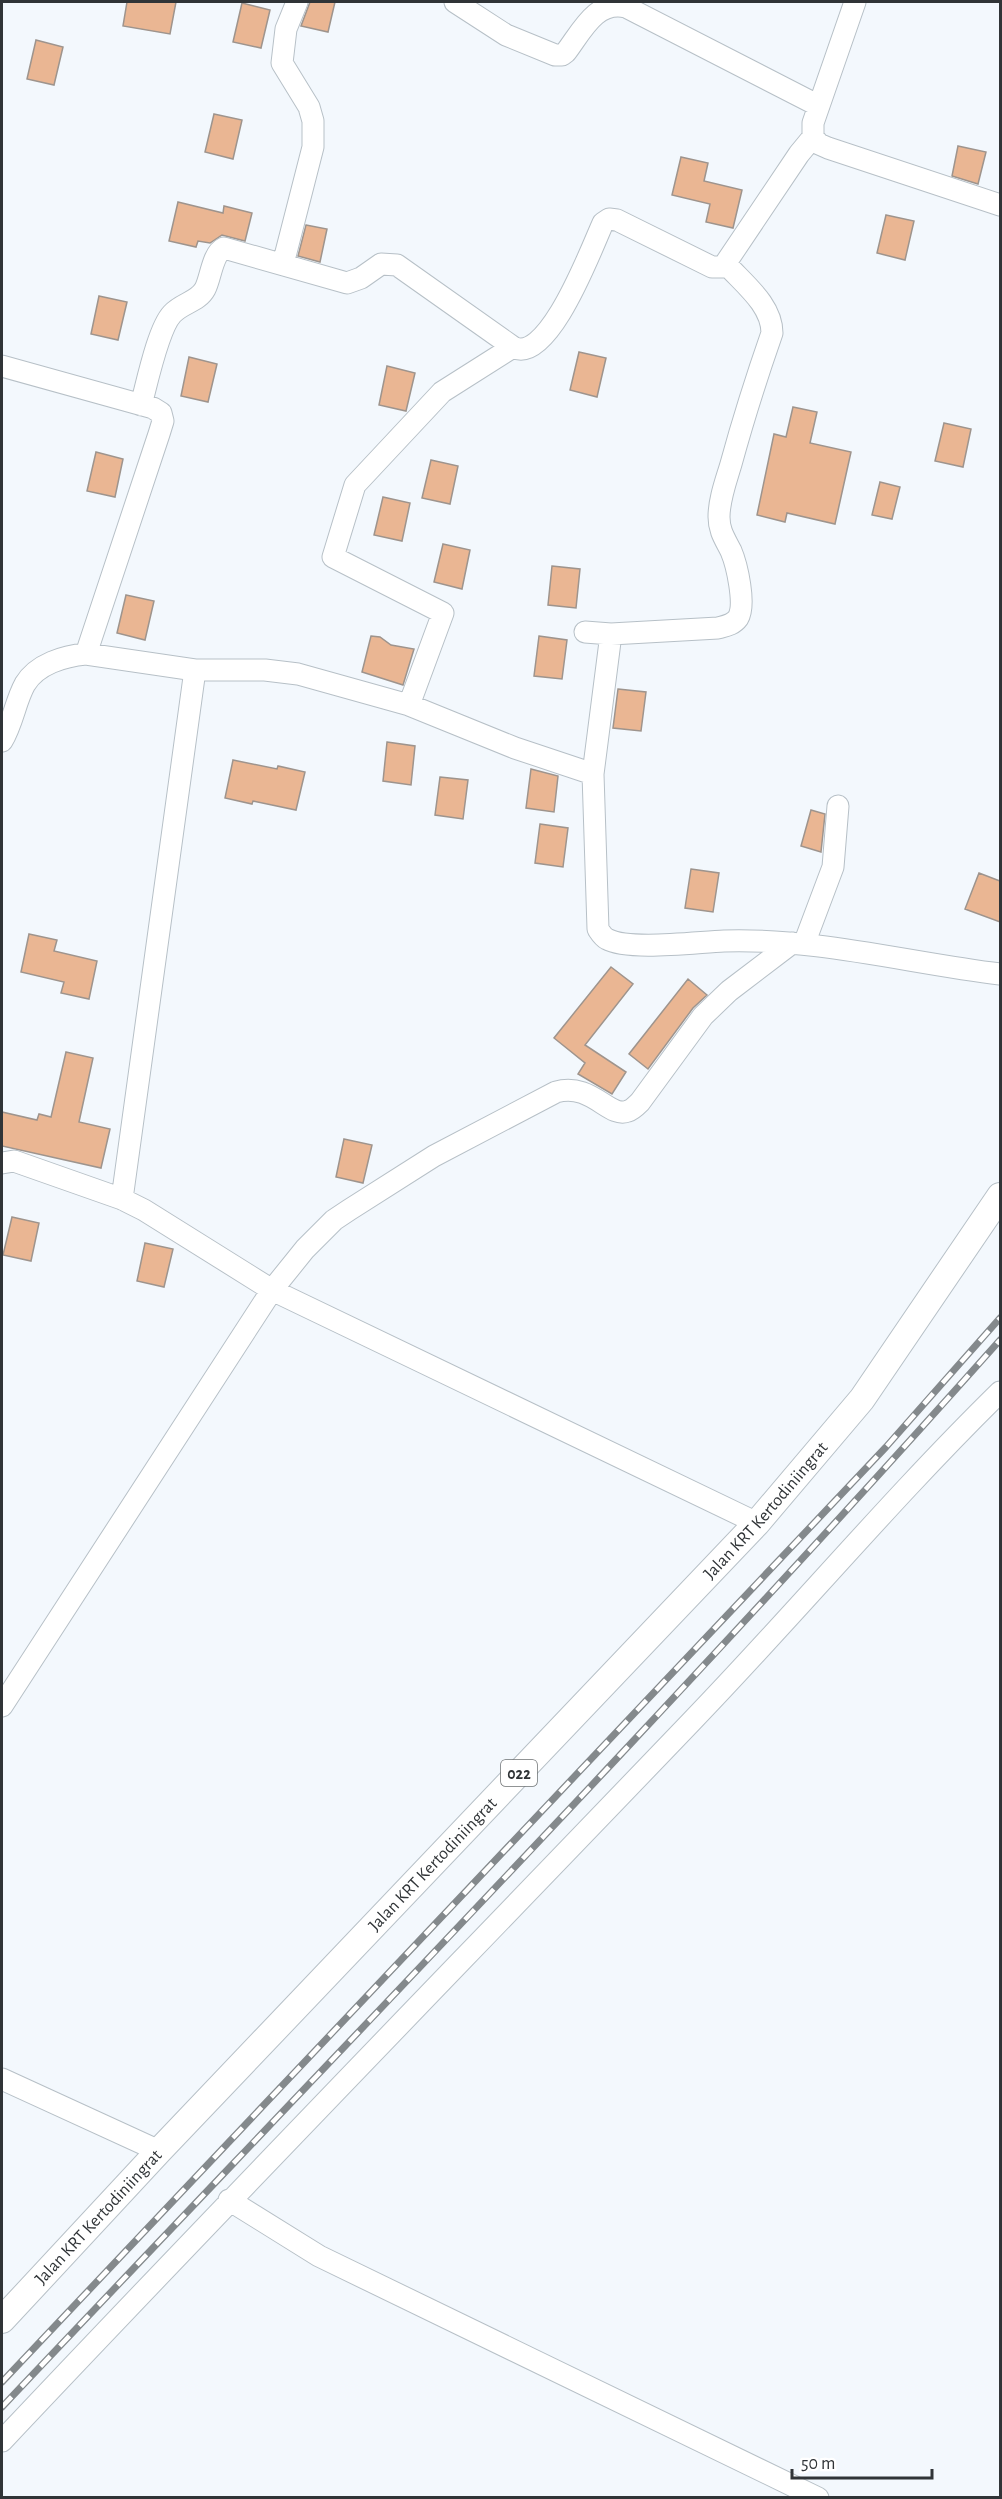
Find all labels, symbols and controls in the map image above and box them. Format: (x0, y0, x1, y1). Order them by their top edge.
street label: Jalan KRT Kertodiniingrat (701, 1439, 832, 1583)
road number: 022 (501, 1760, 537, 1786)
street label: Jalan KRT Kertodiniingrat (366, 1794, 501, 1935)
street label: Jalan KRT Kertodiniingrat (32, 2146, 166, 2288)
scale bar (792, 2442, 932, 2480)
text: 50 m (801, 2455, 835, 2473)

